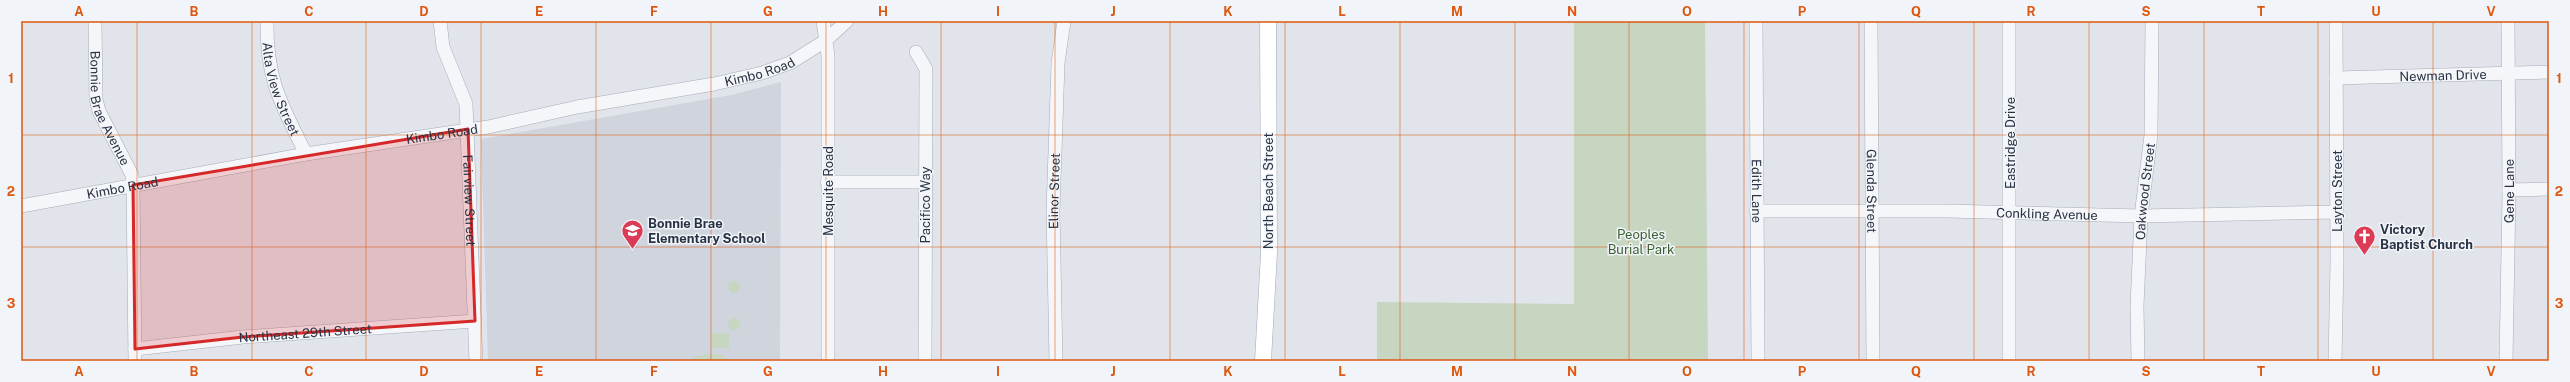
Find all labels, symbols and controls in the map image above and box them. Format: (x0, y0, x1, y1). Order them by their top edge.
text: A (74, 4, 84, 19)
text: B (190, 4, 199, 19)
text: C (304, 4, 314, 19)
text: D (419, 4, 429, 19)
text: E (535, 4, 543, 19)
text: F (650, 4, 658, 19)
text: G (763, 4, 773, 19)
text: H (878, 4, 888, 19)
text: I (996, 4, 1000, 19)
text: J (1110, 4, 1116, 19)
text: K (1223, 4, 1233, 19)
text: L (1338, 4, 1346, 19)
text: M (1451, 4, 1463, 19)
text: N (1567, 4, 1577, 19)
text: O (1682, 4, 1692, 19)
text: P (1798, 4, 1807, 19)
text: Q (1911, 4, 1921, 19)
text: R (2026, 4, 2036, 19)
text: S (2142, 4, 2151, 19)
text: T (2257, 4, 2265, 19)
text: U (2371, 4, 2381, 19)
text: V (2486, 4, 2496, 19)
street label: Alta View Street (260, 41, 303, 138)
street label: Bonnie Brae Avenue (88, 51, 133, 168)
street label: Kimbo Road (723, 54, 798, 89)
street label: Newman Drive (2399, 66, 2487, 84)
text: 1 (8, 71, 14, 86)
text: 1 (2556, 71, 2562, 86)
street label: Eastridge Drive (2003, 97, 2018, 189)
street label: Kimbo Road (405, 121, 479, 147)
street label: North Beach Street (1261, 133, 1276, 249)
street label: Oakwood Street (2132, 142, 2157, 240)
street label: Mesquite Road (821, 146, 836, 236)
street label: Glenda Street (1864, 149, 1880, 233)
street label: Layton Street (2330, 150, 2345, 232)
street label: Elinor Street (1045, 153, 1062, 229)
street label: Fairview Street (460, 154, 479, 246)
street label: Edith Lane (1749, 159, 1765, 223)
street label: Gene Lane (2501, 159, 2517, 223)
street label: Pacifico Way (918, 167, 933, 243)
street label: Kimbo Road (85, 174, 159, 201)
text: 2 (7, 184, 15, 199)
text: 2 (2555, 184, 2563, 199)
street label: Conkling Avenue (1996, 205, 2098, 222)
place label: Bonnie Brae Elementary School (648, 216, 766, 246)
school or university icon: Bonnie Brae Elementary School (619, 217, 645, 250)
place label: Victory Baptist Church (2380, 222, 2473, 252)
church icon: Victory Baptist Church (2352, 223, 2378, 256)
park label: Peoples Burial Park (1608, 227, 1674, 257)
text: 3 (7, 296, 16, 311)
text: 3 (2555, 296, 2564, 311)
street label: Northeast 29th Street (238, 321, 372, 345)
text: A (74, 364, 84, 379)
text: B (190, 364, 199, 379)
text: C (304, 364, 314, 379)
text: D (419, 364, 429, 379)
text: E (535, 364, 543, 379)
text: F (650, 364, 658, 379)
text: G (763, 364, 773, 379)
text: H (878, 364, 888, 379)
text: I (996, 364, 1000, 379)
text: J (1110, 364, 1116, 379)
text: K (1223, 364, 1233, 379)
text: L (1338, 364, 1346, 379)
text: M (1451, 364, 1463, 379)
text: N (1567, 364, 1577, 379)
text: O (1682, 364, 1692, 379)
text: P (1798, 364, 1807, 379)
text: Q (1911, 364, 1921, 379)
text: R (2026, 364, 2036, 379)
text: S (2142, 364, 2151, 379)
text: T (2257, 364, 2265, 379)
text: U (2371, 364, 2381, 379)
text: V (2486, 364, 2496, 379)

